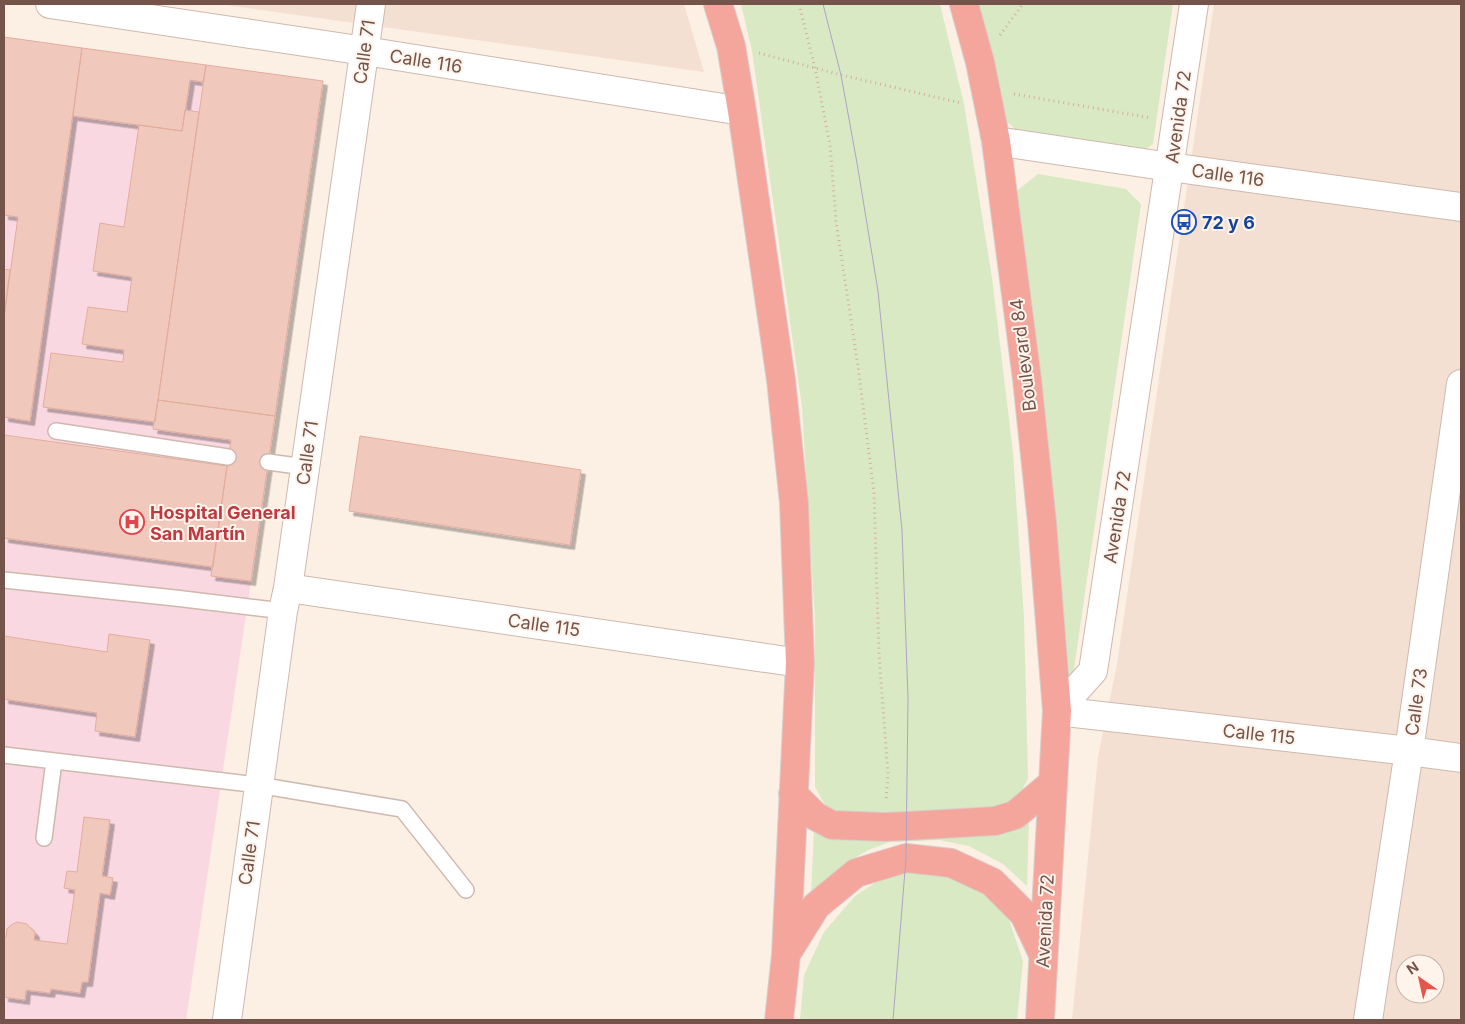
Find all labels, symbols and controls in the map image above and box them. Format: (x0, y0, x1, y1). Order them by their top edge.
street label: Calle 71 (349, 18, 379, 86)
street label: Calle 116 (388, 45, 464, 77)
street label: Avenida 72 (1161, 69, 1195, 165)
street label: Calle 116 (1190, 159, 1266, 191)
bus stop icon: 72 y 6 (1171, 209, 1197, 235)
place label: 72 y 6 (1202, 212, 1255, 233)
street label: Boulevard 84 (1006, 298, 1040, 412)
street label: Calle 71 (292, 419, 322, 487)
street label: Avenida 72 (1099, 469, 1135, 565)
place label: Hospital General San Martín (150, 502, 296, 544)
hospital icon: Hospital General San Martín (119, 509, 145, 535)
street label: Calle 115 (506, 610, 582, 640)
street label: Calle 73 (1401, 667, 1431, 737)
street label: Calle 115 (1222, 720, 1296, 748)
street label: Calle 71 (234, 819, 264, 887)
street label: Avenida 72 (1032, 874, 1058, 968)
north arrow (1395, 954, 1445, 1004)
text: N (1403, 958, 1422, 978)

